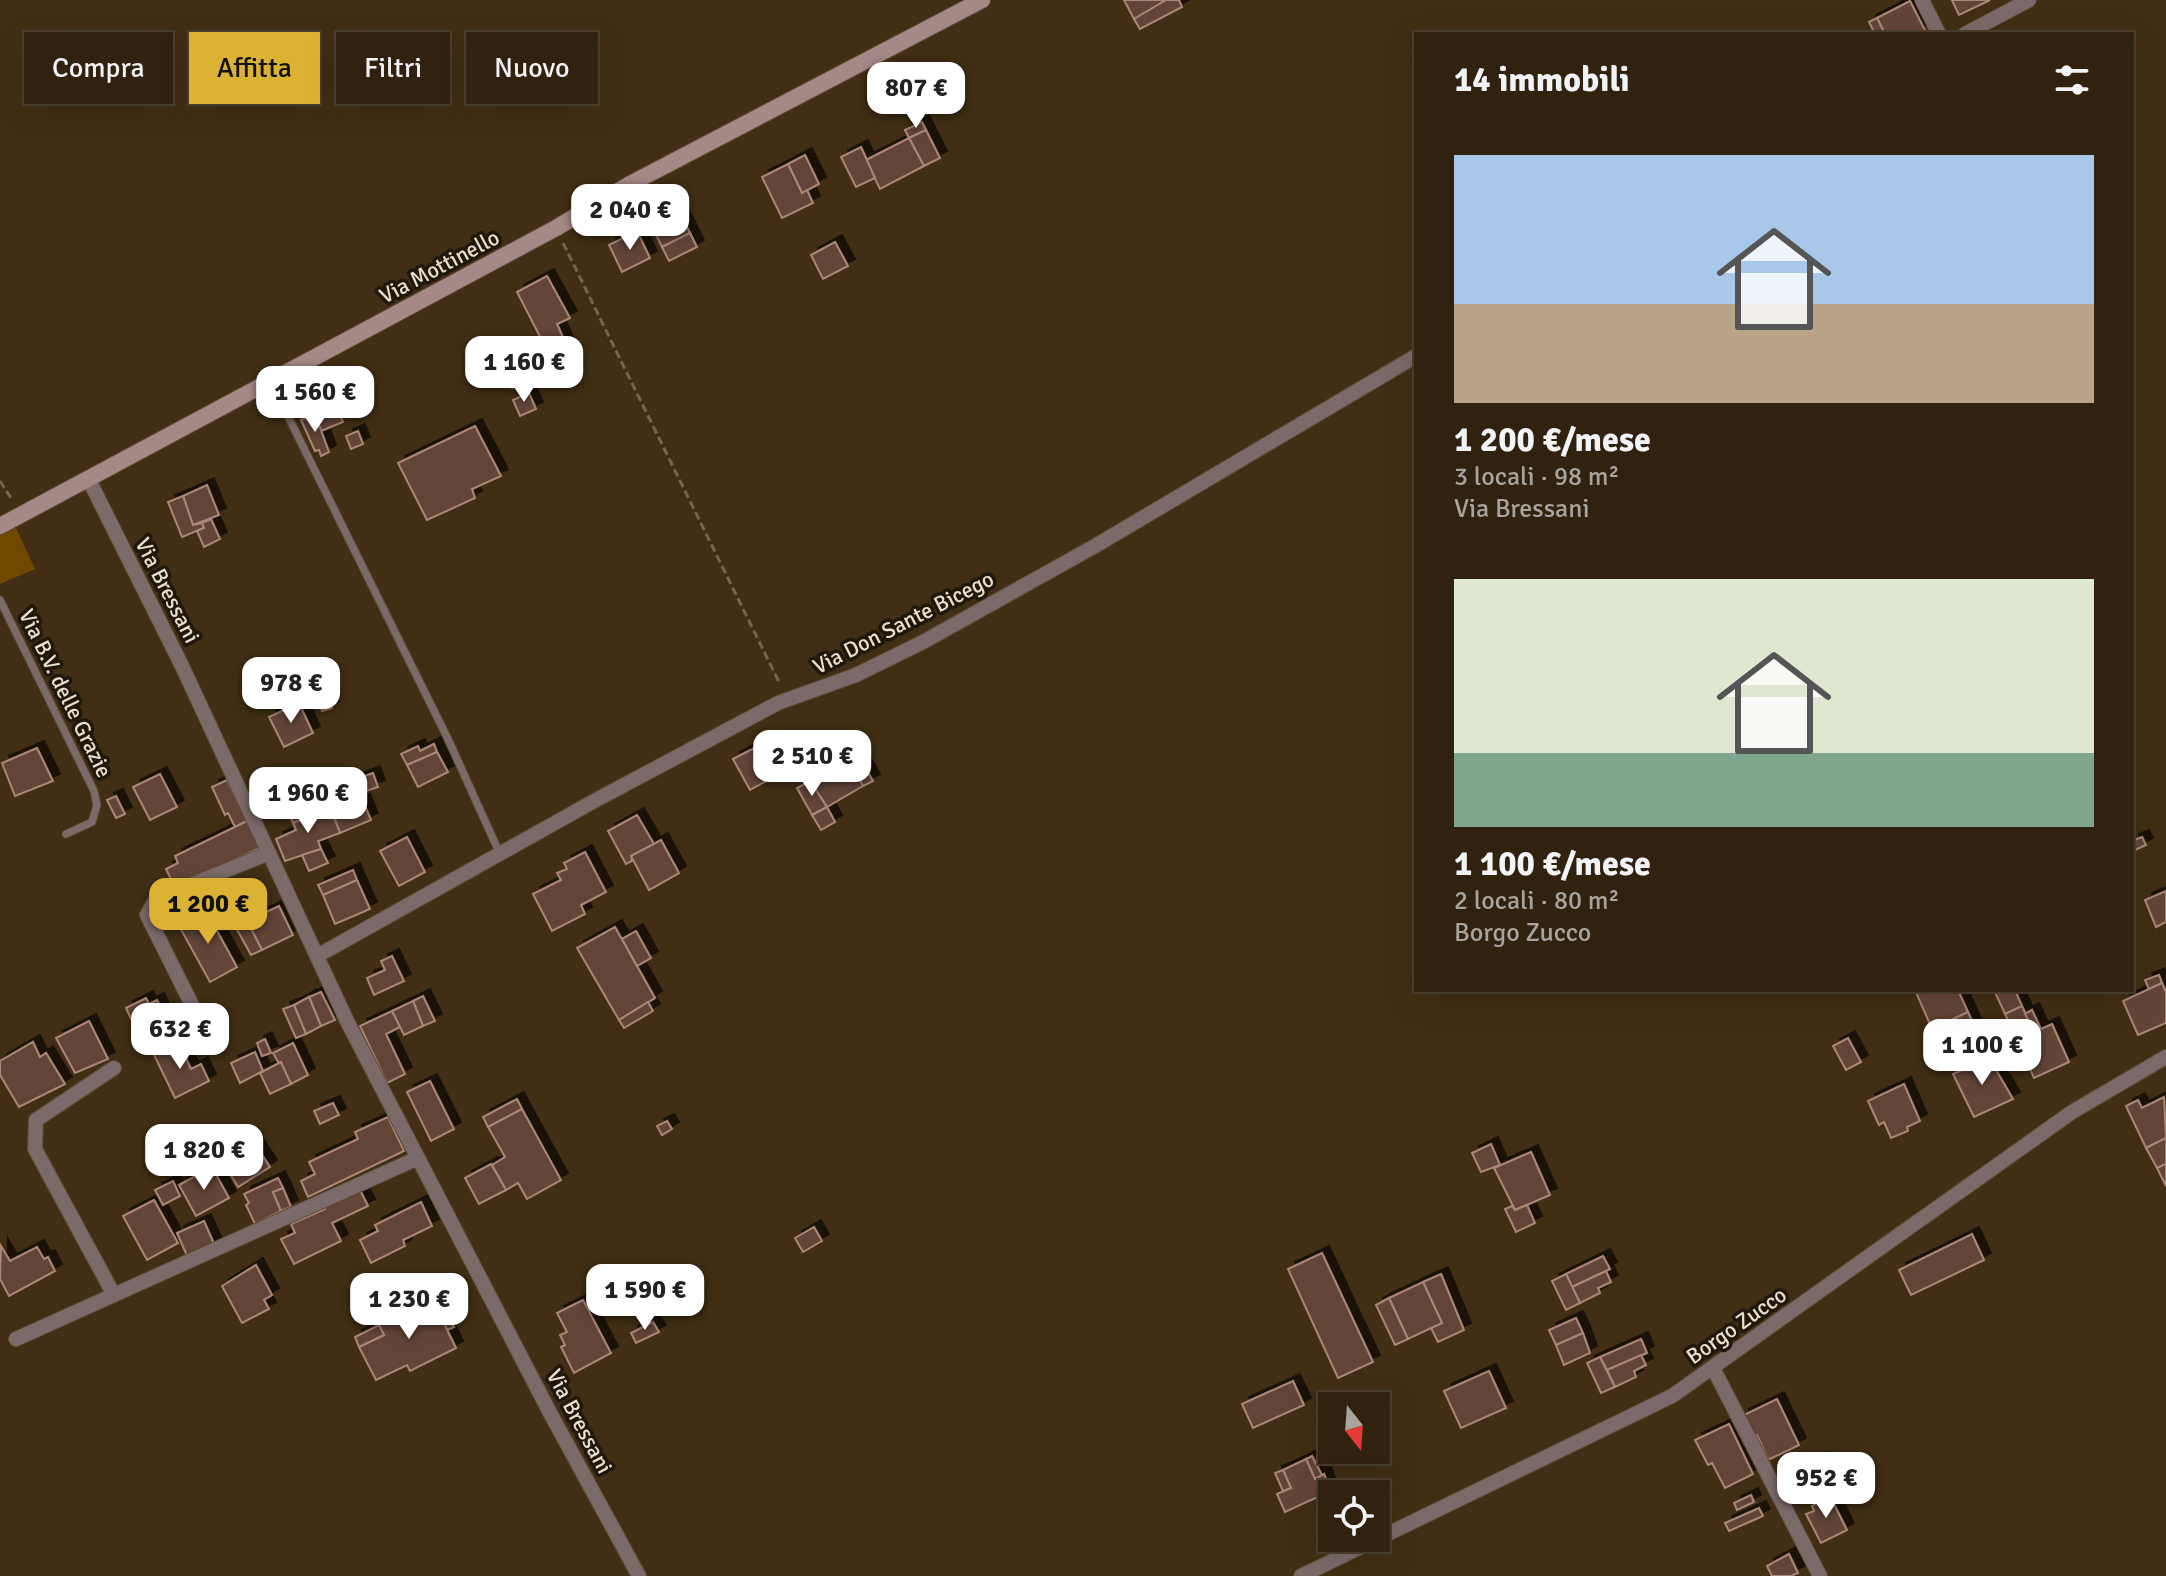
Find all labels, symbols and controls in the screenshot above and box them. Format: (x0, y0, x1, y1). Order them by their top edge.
chip: Compra (24, 32, 173, 104)
chip: Affitta (189, 32, 320, 104)
chip: Filtri (336, 32, 450, 104)
chip: Nuovo (466, 32, 598, 104)
icon: filters (2050, 58, 2094, 102)
text: 14 immobili (1454, 59, 1630, 101)
pin: 807 € (860, 62, 972, 130)
text: 807 € (885, 72, 947, 104)
pin: 2 040 € (556, 184, 704, 252)
text: 2 040 € (589, 194, 671, 226)
icon: home (1702, 207, 1846, 351)
street label: Via Mottinello (375, 224, 504, 309)
pin: 1 160 € (450, 336, 598, 404)
text: 1 160 € (483, 346, 565, 378)
pin: 1 560 € (241, 366, 389, 434)
text: 1 560 € (274, 376, 356, 408)
text: 1 200 €/mese (1454, 419, 1651, 461)
text: 3 locali · 98 m² (1454, 461, 1619, 493)
text: Via Bressani (1454, 493, 1589, 525)
street label: Via Bressani (130, 533, 206, 647)
street label: Via Don Sante Bicego (808, 565, 998, 680)
street label: Via B.V. delle Grazie (13, 605, 118, 782)
icon: home (1702, 631, 1846, 775)
pin: 978 € (235, 657, 347, 725)
text: 978 € (260, 667, 322, 699)
pin: 2 510 € (738, 730, 886, 798)
text: 2 510 € (771, 740, 853, 772)
pin: 1 960 € (234, 767, 382, 835)
text: 1 960 € (267, 777, 349, 809)
text: 1 100 €/mese (1454, 843, 1651, 885)
pin: 1 200 € (134, 878, 282, 946)
text: 2 locali · 80 m² (1454, 885, 1619, 917)
text: 1 200 € (167, 888, 249, 920)
text: Borgo Zucco (1454, 917, 1591, 949)
pin: 632 € (124, 1003, 236, 1071)
text: 632 € (149, 1013, 211, 1045)
pin: 1 100 € (1908, 1019, 2056, 1087)
text: 1 100 € (1941, 1029, 2023, 1061)
pin: 1 820 € (130, 1124, 278, 1192)
text: 1 820 € (163, 1134, 245, 1166)
pin: 1 590 € (571, 1264, 719, 1332)
pin: 1 230 € (335, 1273, 483, 1341)
text: 1 590 € (604, 1274, 686, 1306)
street label: Borgo Zucco (1681, 1281, 1792, 1370)
text: 1 230 € (368, 1283, 450, 1315)
street label: Via Bressani (541, 1364, 618, 1478)
north arrow (1318, 1392, 1390, 1464)
map controls (1318, 1392, 1390, 1552)
pin: 952 € (1770, 1452, 1882, 1520)
text: 952 € (1795, 1462, 1857, 1494)
button: locate (1318, 1480, 1390, 1552)

